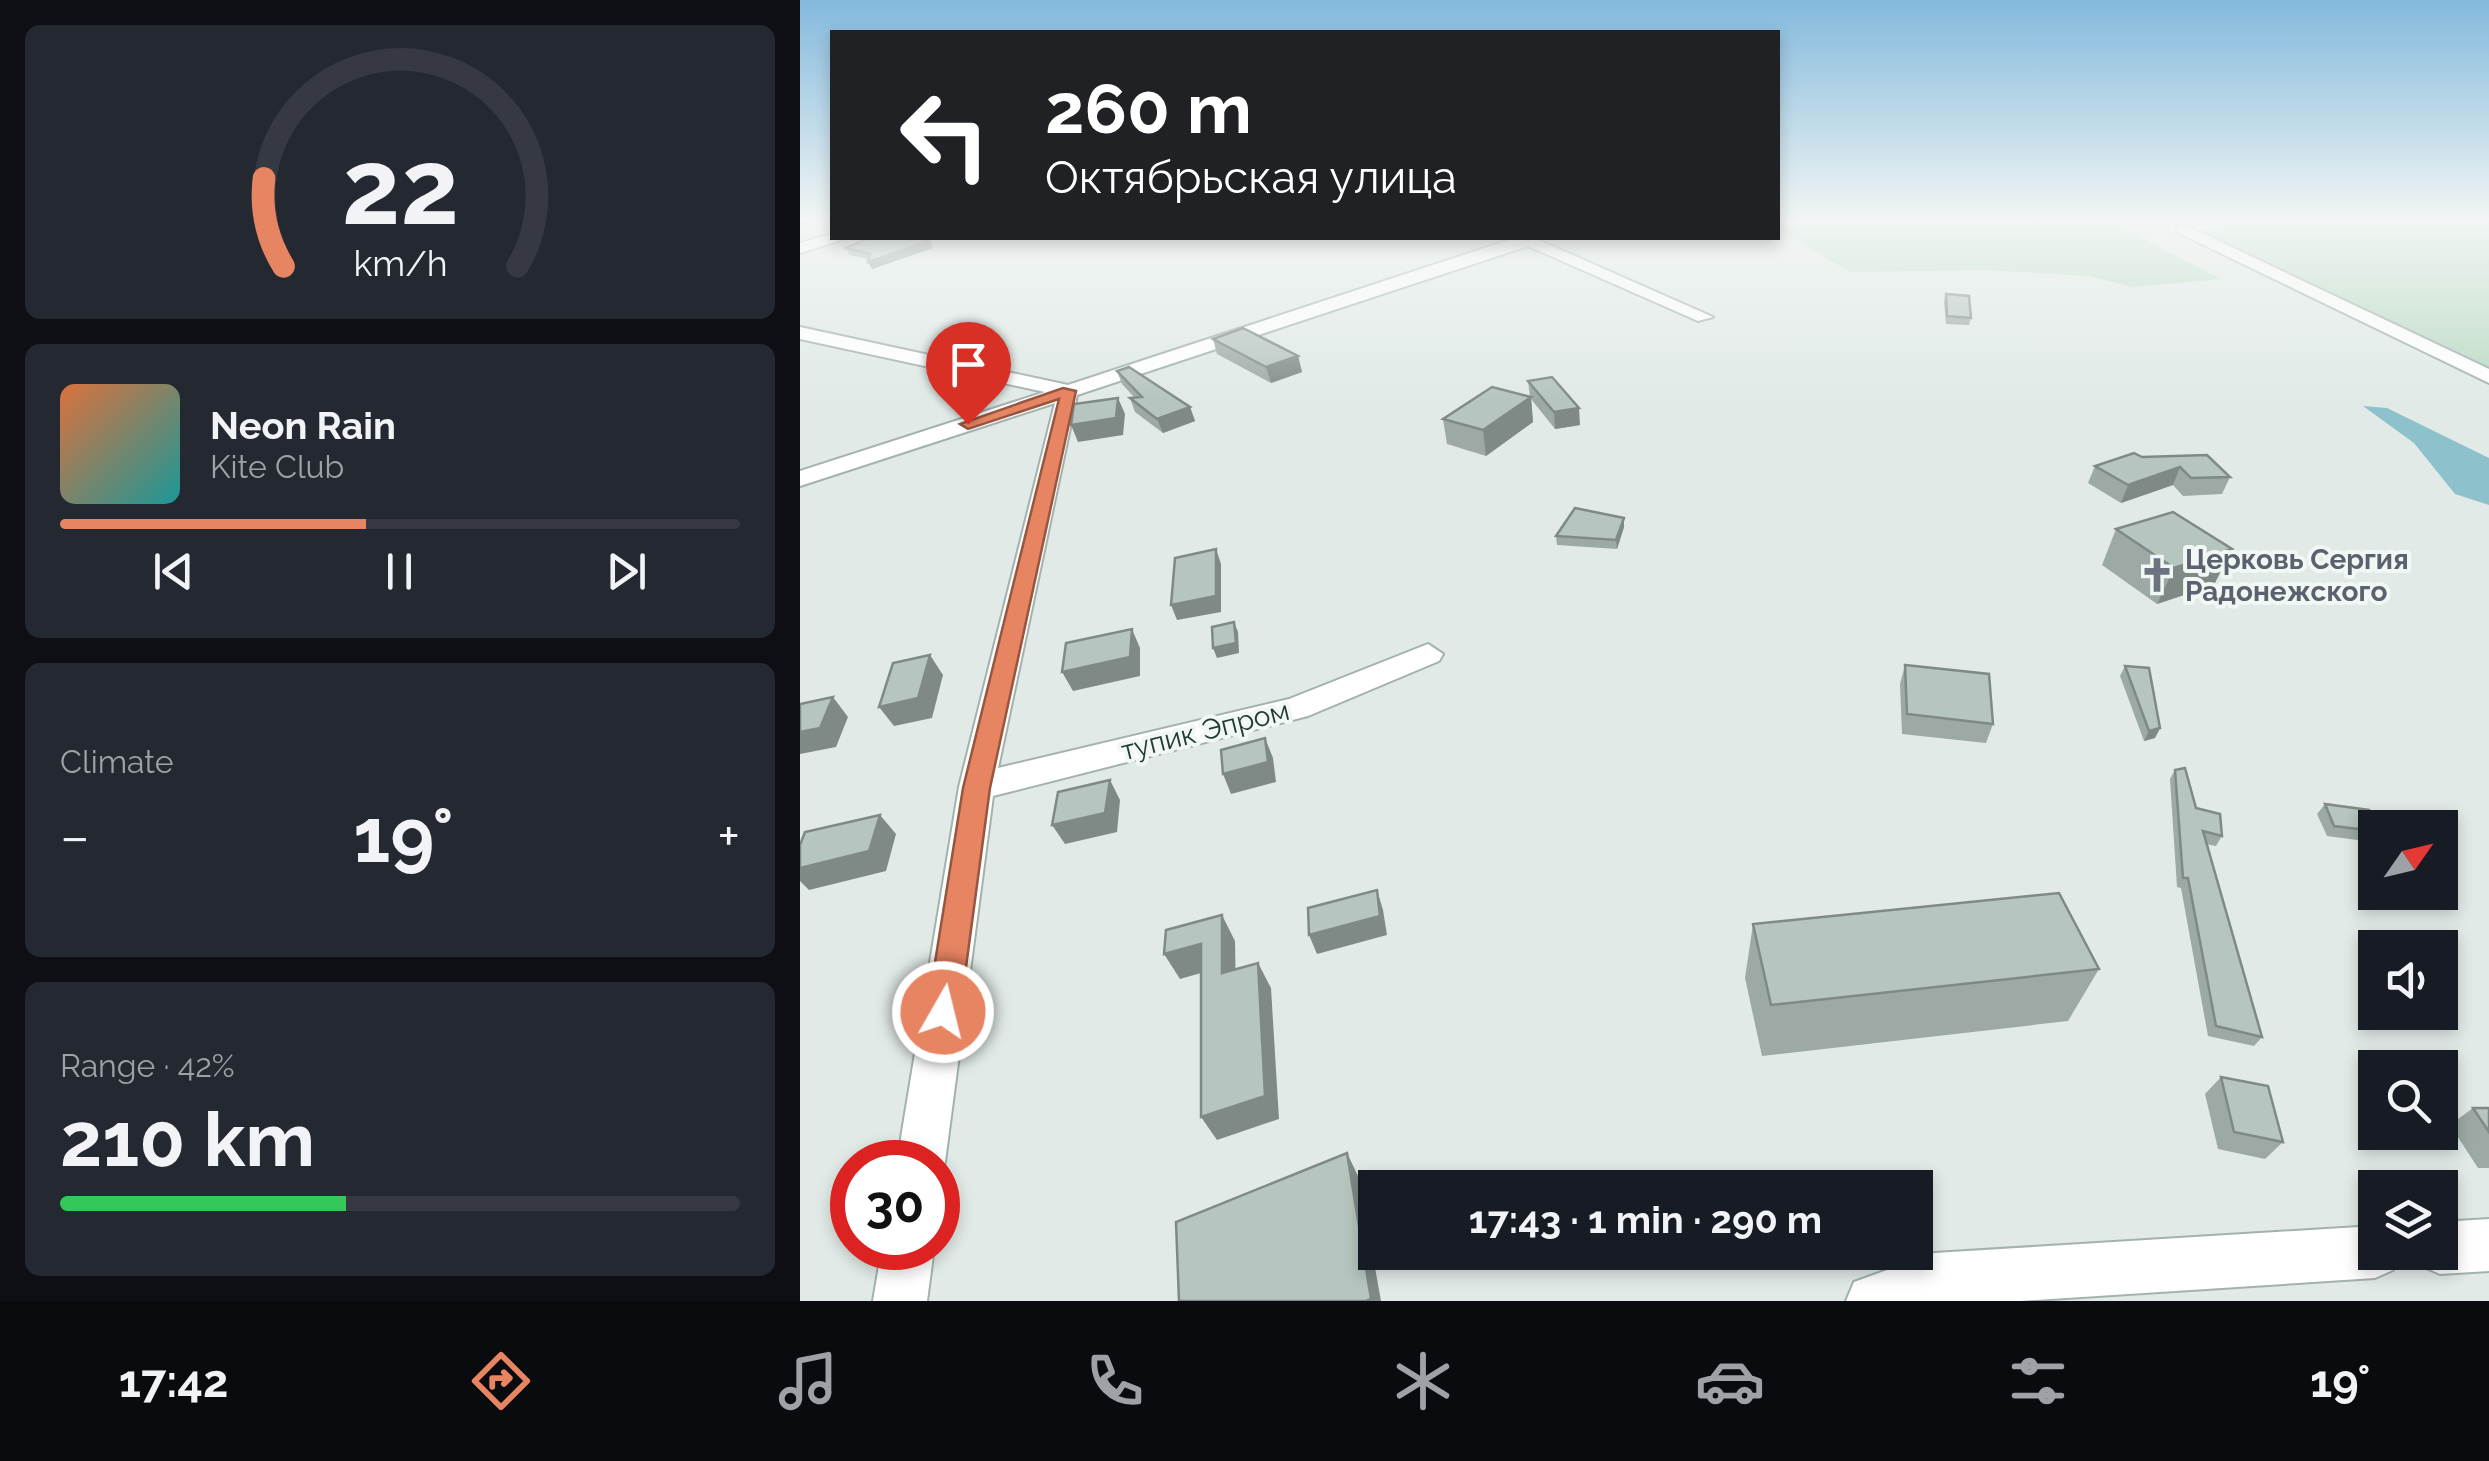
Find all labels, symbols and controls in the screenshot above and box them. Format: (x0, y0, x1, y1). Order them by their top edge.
text: 260 m (1045, 67, 1252, 149)
icon: left (880, 70, 1010, 200)
text: 22 (341, 126, 459, 248)
text: Октябрьская улица (1045, 151, 1457, 204)
text: km/h (353, 242, 447, 284)
pin (926, 322, 1011, 425)
icon: arrive (941, 337, 996, 392)
text: Neon Rain (210, 403, 396, 448)
text: Kite Club (210, 448, 344, 485)
place label: Церковь Сергия Радонежского (2185, 543, 2409, 608)
icon: previous (146, 544, 201, 599)
icon: pause (372, 544, 427, 599)
icon: next (599, 544, 654, 599)
church icon: Церковь Сергия Радонежского (2138, 556, 2176, 594)
street label: тупик Эпром (1118, 694, 1293, 767)
text: Climate (60, 743, 174, 780)
text: 19° (353, 791, 454, 880)
text: − (60, 804, 90, 869)
text: + (717, 804, 740, 869)
north arrow (2358, 810, 2458, 910)
map controls (2358, 810, 2458, 1270)
button: sound (2358, 930, 2458, 1030)
position arrow (891, 960, 995, 1064)
text: Range · 42% (60, 1047, 235, 1084)
button: search (2358, 1050, 2458, 1150)
text: 210 km (60, 1095, 315, 1184)
speed limit sign: 30 (830, 1140, 960, 1270)
button: layers (2358, 1170, 2458, 1270)
text: 17:43 · 1 min · 290 m (1469, 1197, 1822, 1242)
icon: directions (466, 1346, 536, 1416)
icon: music (773, 1346, 843, 1416)
icon: phone (1080, 1346, 1150, 1416)
icon: climate (1388, 1346, 1458, 1416)
icon: car (1695, 1346, 1765, 1416)
icon: filters (2003, 1346, 2073, 1416)
text: 17:42 (119, 1355, 228, 1408)
text: 19° (2310, 1355, 2370, 1408)

